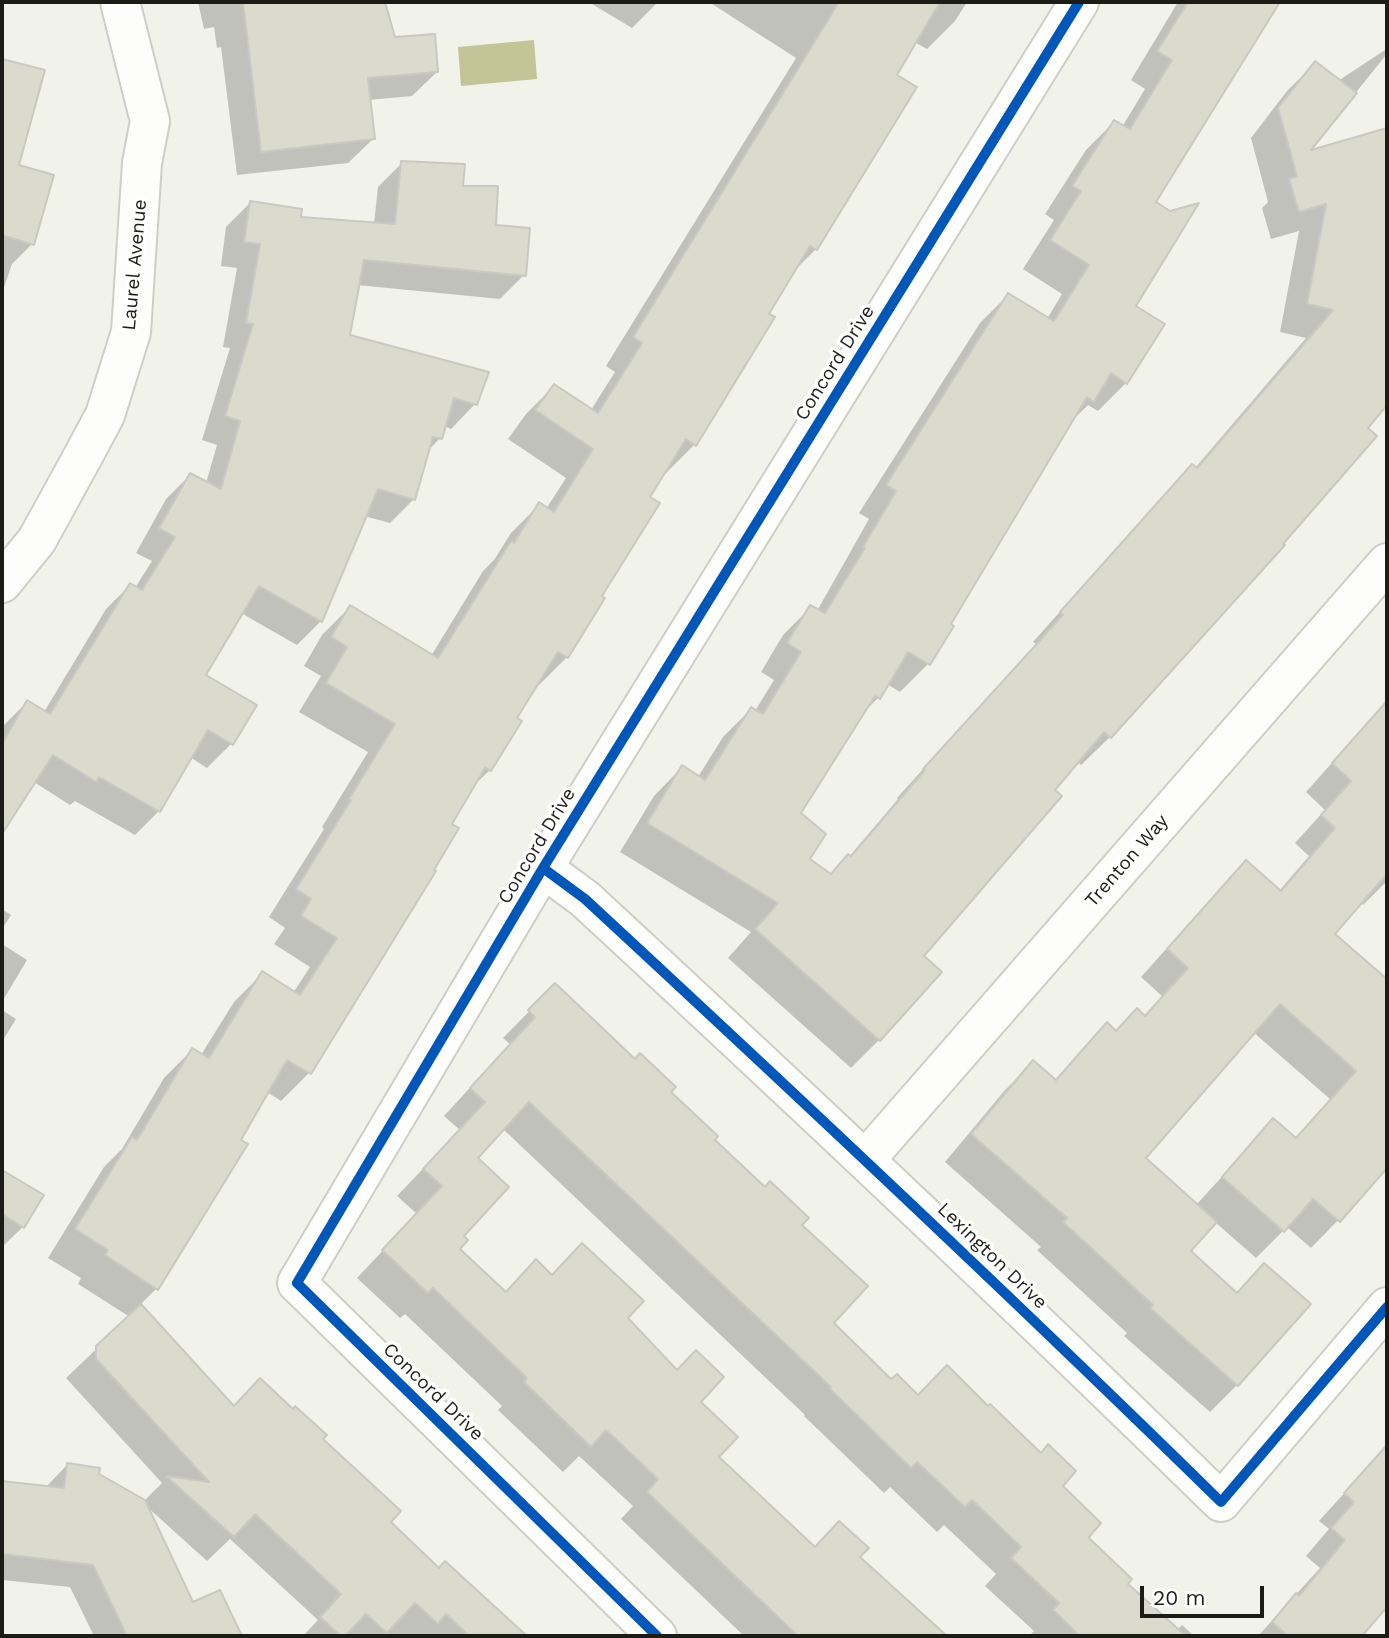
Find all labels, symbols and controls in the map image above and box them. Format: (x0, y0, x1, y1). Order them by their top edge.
street label: Laurel Avenue (118, 198, 152, 332)
street label: Concord Drive (791, 301, 879, 425)
street label: Concord Drive (493, 784, 581, 908)
street label: Trenton Way (1081, 810, 1173, 912)
street label: Lexington Drive (932, 1198, 1052, 1314)
street label: Concord Drive (378, 1338, 488, 1446)
scale bar (1144, 1572, 1268, 1616)
text: 20 m (1153, 1585, 1205, 1610)

